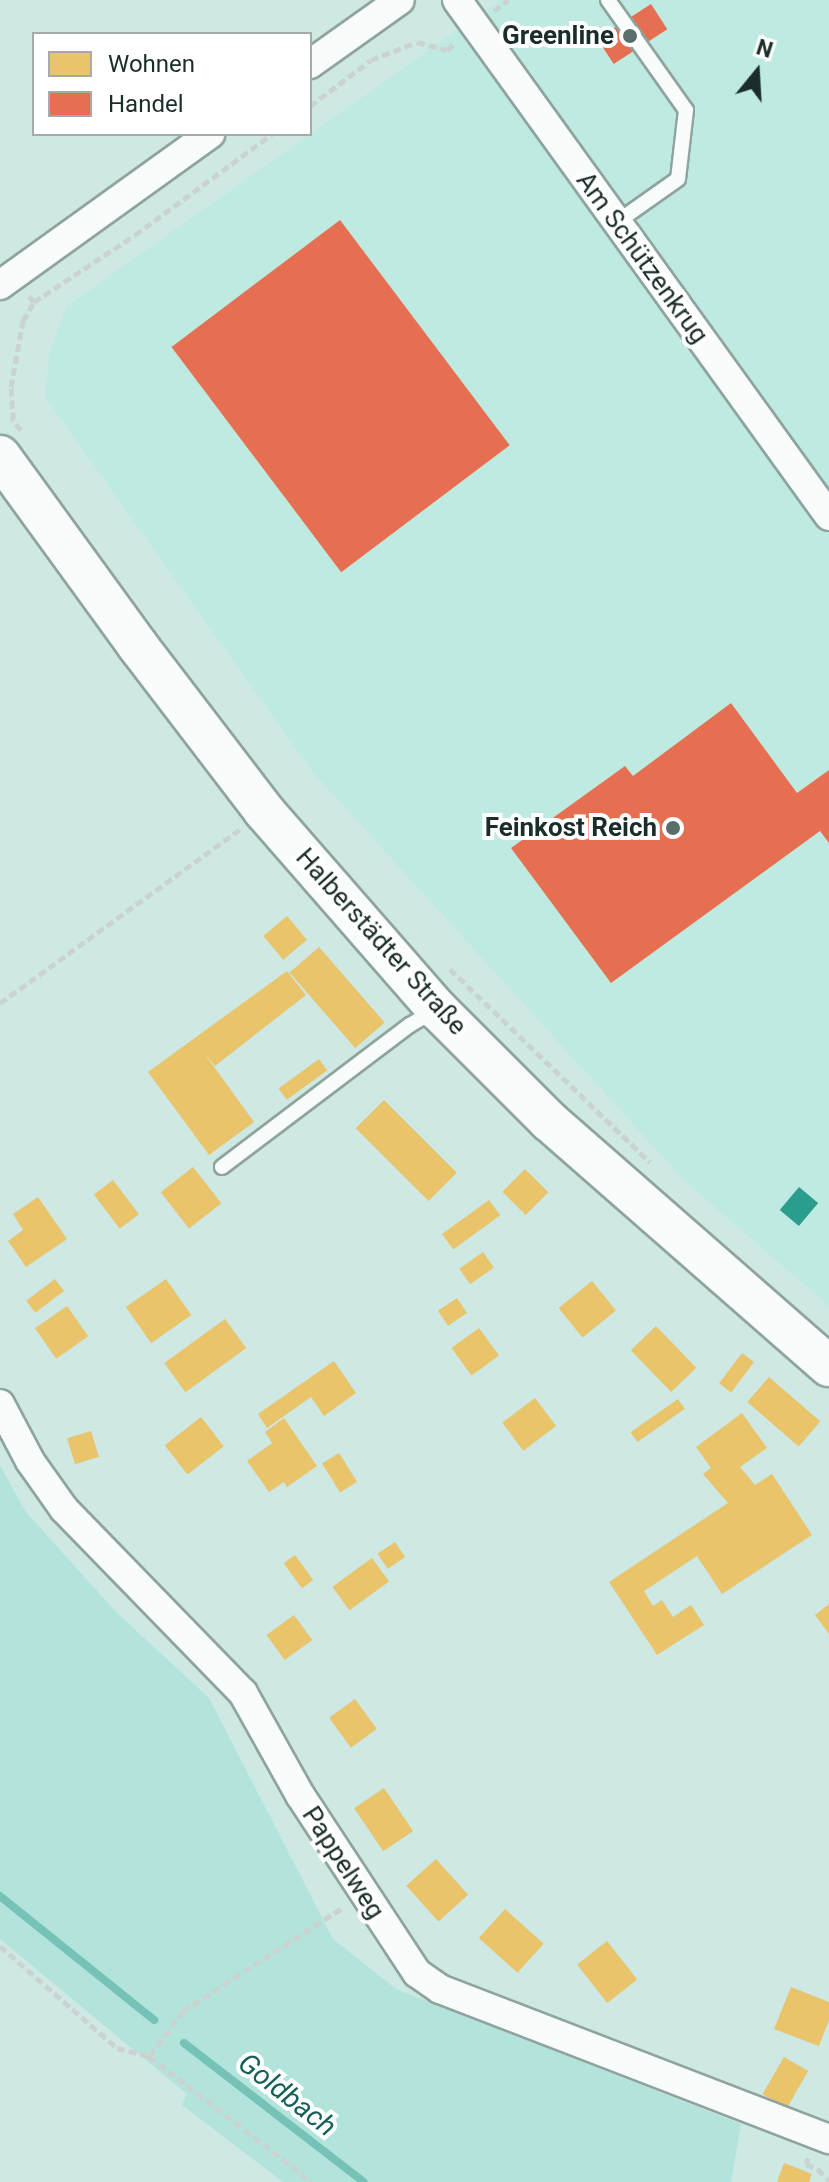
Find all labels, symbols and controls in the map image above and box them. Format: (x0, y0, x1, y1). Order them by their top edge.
place label: Greenline (502, 20, 614, 52)
marker: Greenline (621, 27, 639, 45)
legend (32, 32, 312, 136)
north arrow (717, 32, 797, 112)
text: N (753, 34, 776, 63)
text: Wohnen (108, 50, 195, 78)
text: Handel (108, 90, 184, 118)
street label: Am Schützenkrug (569, 166, 715, 350)
place label: Feinkost Reich (485, 812, 657, 844)
marker: Feinkost Reich (664, 819, 682, 837)
street label: Halberstädter Straße (289, 842, 473, 1042)
street label: Pappelweg (295, 1801, 391, 1925)
water label: Goldbach (231, 2046, 343, 2144)

